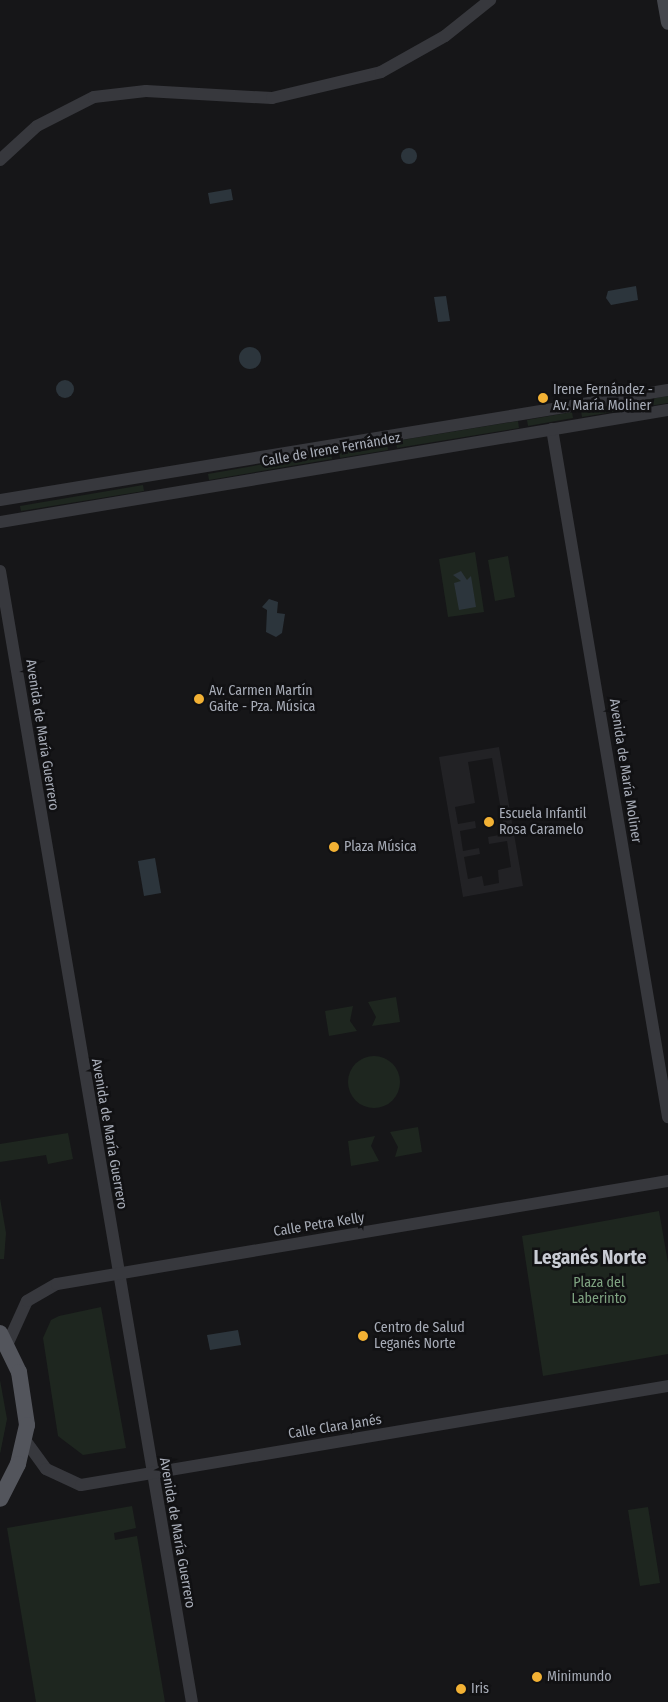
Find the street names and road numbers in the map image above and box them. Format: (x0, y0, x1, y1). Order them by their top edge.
street label: Calle de Irene Fernández (260, 430, 402, 470)
street label: Avenida de María Guerrero (22, 658, 62, 812)
street label: Avenida de María Moliner (605, 698, 645, 844)
street label: Avenida de María Guerrero (87, 1057, 131, 1211)
street label: Calle Petra Kelly (272, 1210, 366, 1240)
street label: Calle Clara Janés (287, 1411, 383, 1443)
street label: Avenida de María Guerrero (155, 1456, 199, 1610)

